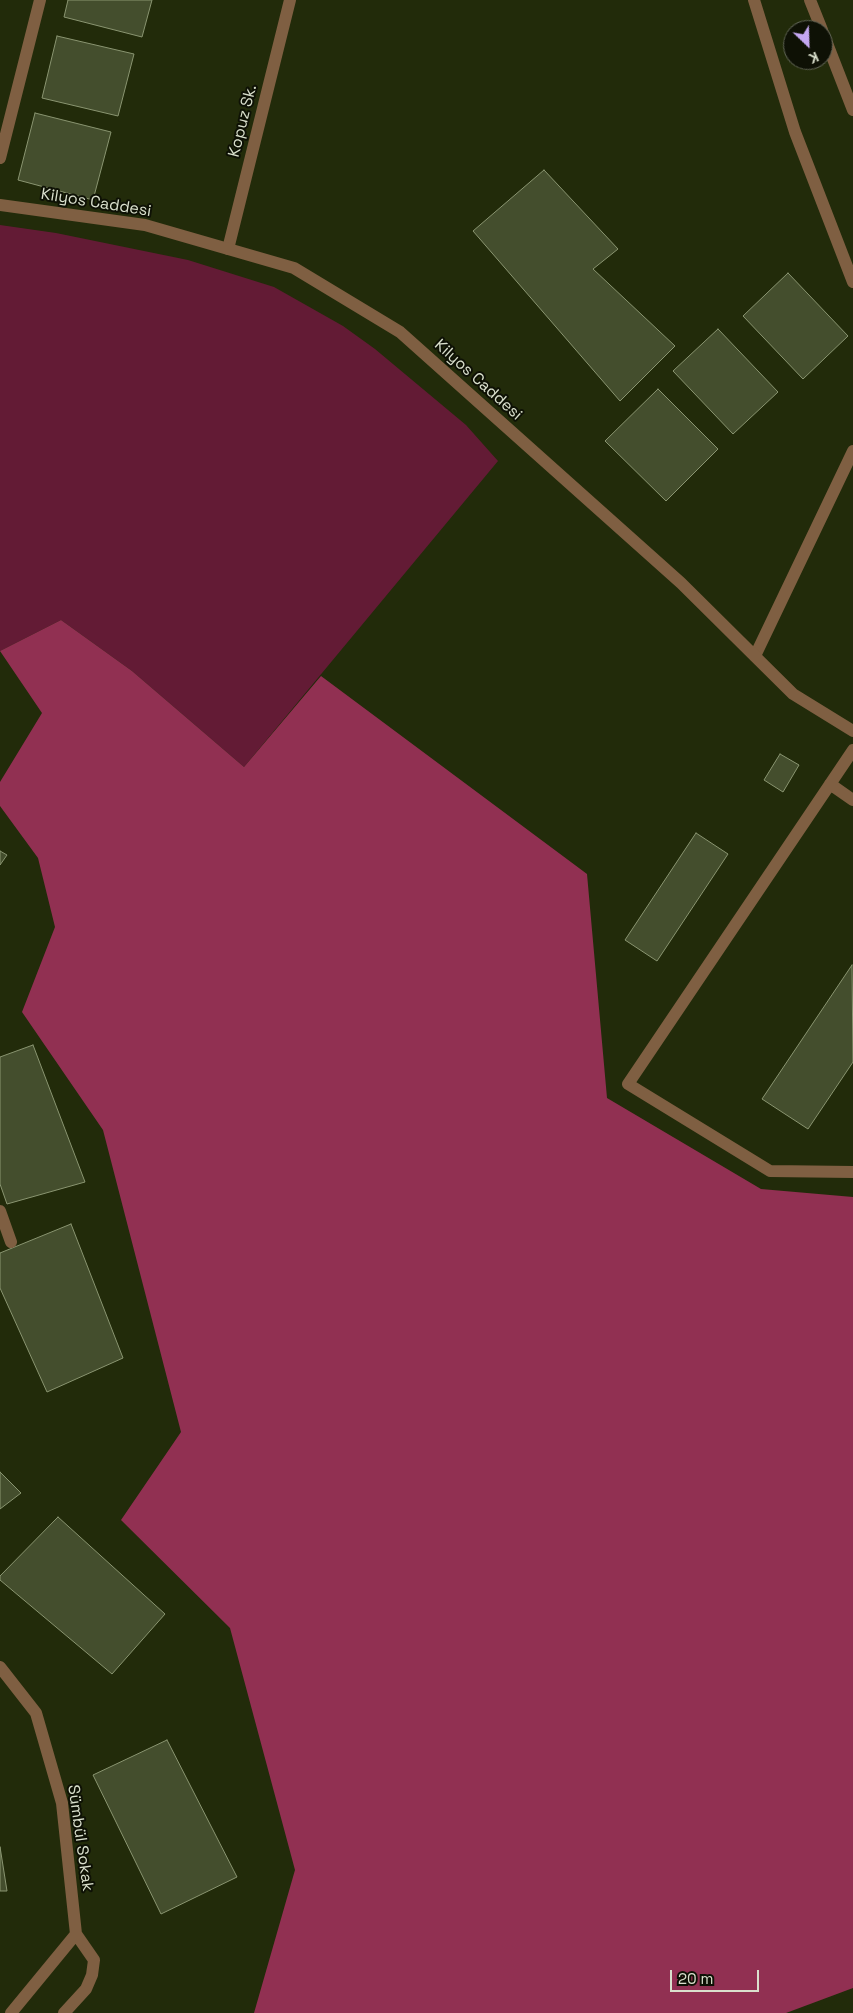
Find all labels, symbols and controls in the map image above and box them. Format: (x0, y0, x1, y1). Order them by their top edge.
north arrow (783, 20, 833, 70)
text: K (806, 48, 821, 68)
street label: Kopuz Sk. (225, 83, 261, 159)
street label: Kilyos Caddesi (39, 185, 153, 221)
street label: Kilyos Caddesi (430, 336, 526, 424)
street label: Sümbül Sokak (63, 1783, 97, 1893)
scale bar (673, 1960, 762, 1992)
text: 20 m (678, 1969, 713, 1988)

